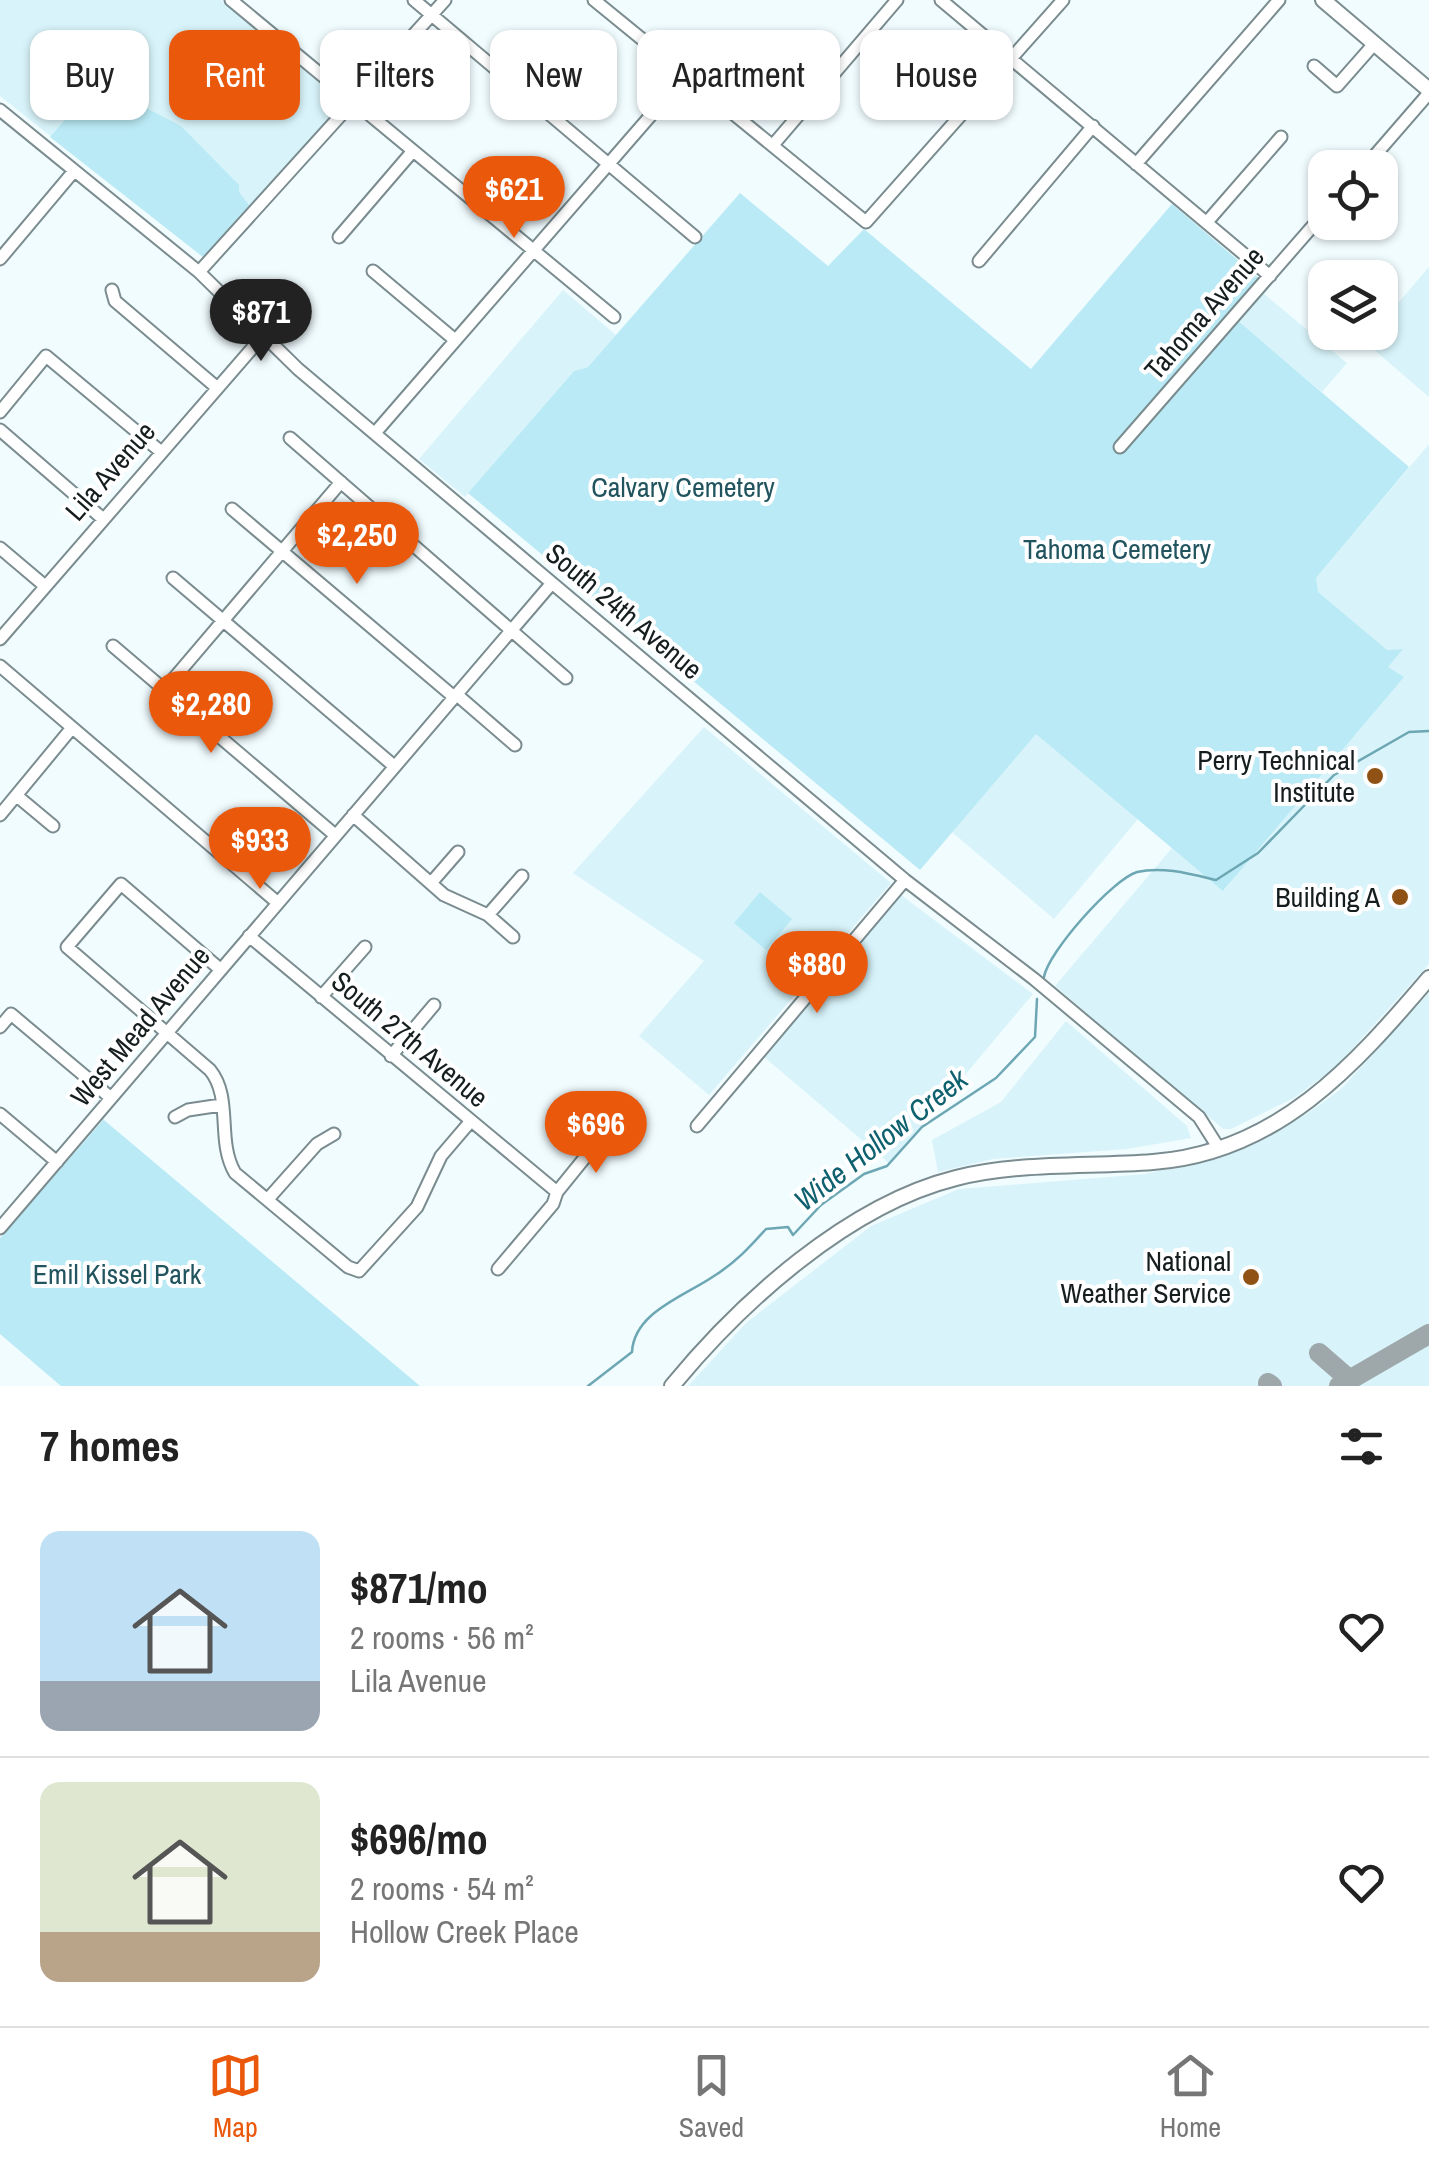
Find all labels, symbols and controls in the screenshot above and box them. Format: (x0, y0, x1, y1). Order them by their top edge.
chip: Buy (30, 30, 149, 120)
chip: Rent (169, 30, 300, 120)
chip: Filters (320, 30, 470, 120)
chip: New (490, 30, 617, 120)
chip: Apartment (637, 30, 840, 120)
chip: House (860, 30, 1013, 120)
map controls (1308, 150, 1398, 350)
button: locate (1308, 150, 1398, 240)
pin: $621 (455, 156, 573, 241)
text: $621 (485, 167, 543, 210)
street label: Tahoma Avenue (1136, 238, 1272, 388)
button: layers (1308, 260, 1398, 350)
pin: $871 (202, 279, 320, 364)
text: $871 (232, 290, 290, 333)
street label: Lila Avenue (56, 413, 164, 529)
park label: Calvary Cemetery (591, 468, 775, 506)
pin: $2,250 (276, 502, 438, 587)
text: $2,250 (317, 513, 397, 556)
park label: Tahoma Cemetery (1023, 530, 1212, 568)
street label: South 24th Avenue (538, 534, 710, 688)
pin: $2,280 (130, 671, 292, 756)
text: $2,280 (171, 682, 251, 725)
place label: Perry Technical Institute (1197, 741, 1355, 811)
marker: Perry Technical Institute (1364, 765, 1386, 787)
pin: $933 (201, 807, 319, 892)
text: $933 (231, 818, 289, 861)
place label: Building A (1275, 878, 1381, 916)
marker: Building A (1389, 886, 1411, 908)
pin: $880 (758, 931, 876, 1016)
street label: West Mead Avenue (62, 938, 218, 1114)
text: $880 (788, 942, 846, 985)
street label: South 27th Avenue (324, 962, 496, 1116)
water label: Wide Hollow Creek (785, 1058, 977, 1220)
pin: $696 (537, 1091, 655, 1176)
text: $696 (567, 1102, 625, 1145)
place label: National Weather Service (1060, 1242, 1231, 1312)
park label: Emil Kissel Park (33, 1255, 202, 1293)
marker: National Weather Service (1240, 1266, 1262, 1288)
text: 7 homes (40, 1418, 180, 1474)
icon: filters (1334, 1419, 1389, 1474)
text: $871/mo (350, 1560, 488, 1616)
icon: home (120, 1571, 240, 1691)
icon: heart (1334, 1604, 1389, 1659)
text: 2 rooms · 56 m² (350, 1616, 534, 1659)
text: Lila Avenue (350, 1659, 487, 1702)
text: $696/mo (350, 1811, 488, 1867)
icon: home (120, 1822, 240, 1942)
icon: heart (1334, 1855, 1389, 1910)
text: 2 rooms · 54 m² (350, 1867, 534, 1910)
text: Hollow Creek Place (350, 1910, 579, 1953)
tab: Map (208, 2048, 263, 2146)
tab: Saved (679, 2048, 744, 2146)
tab: Home (1160, 2048, 1221, 2146)

